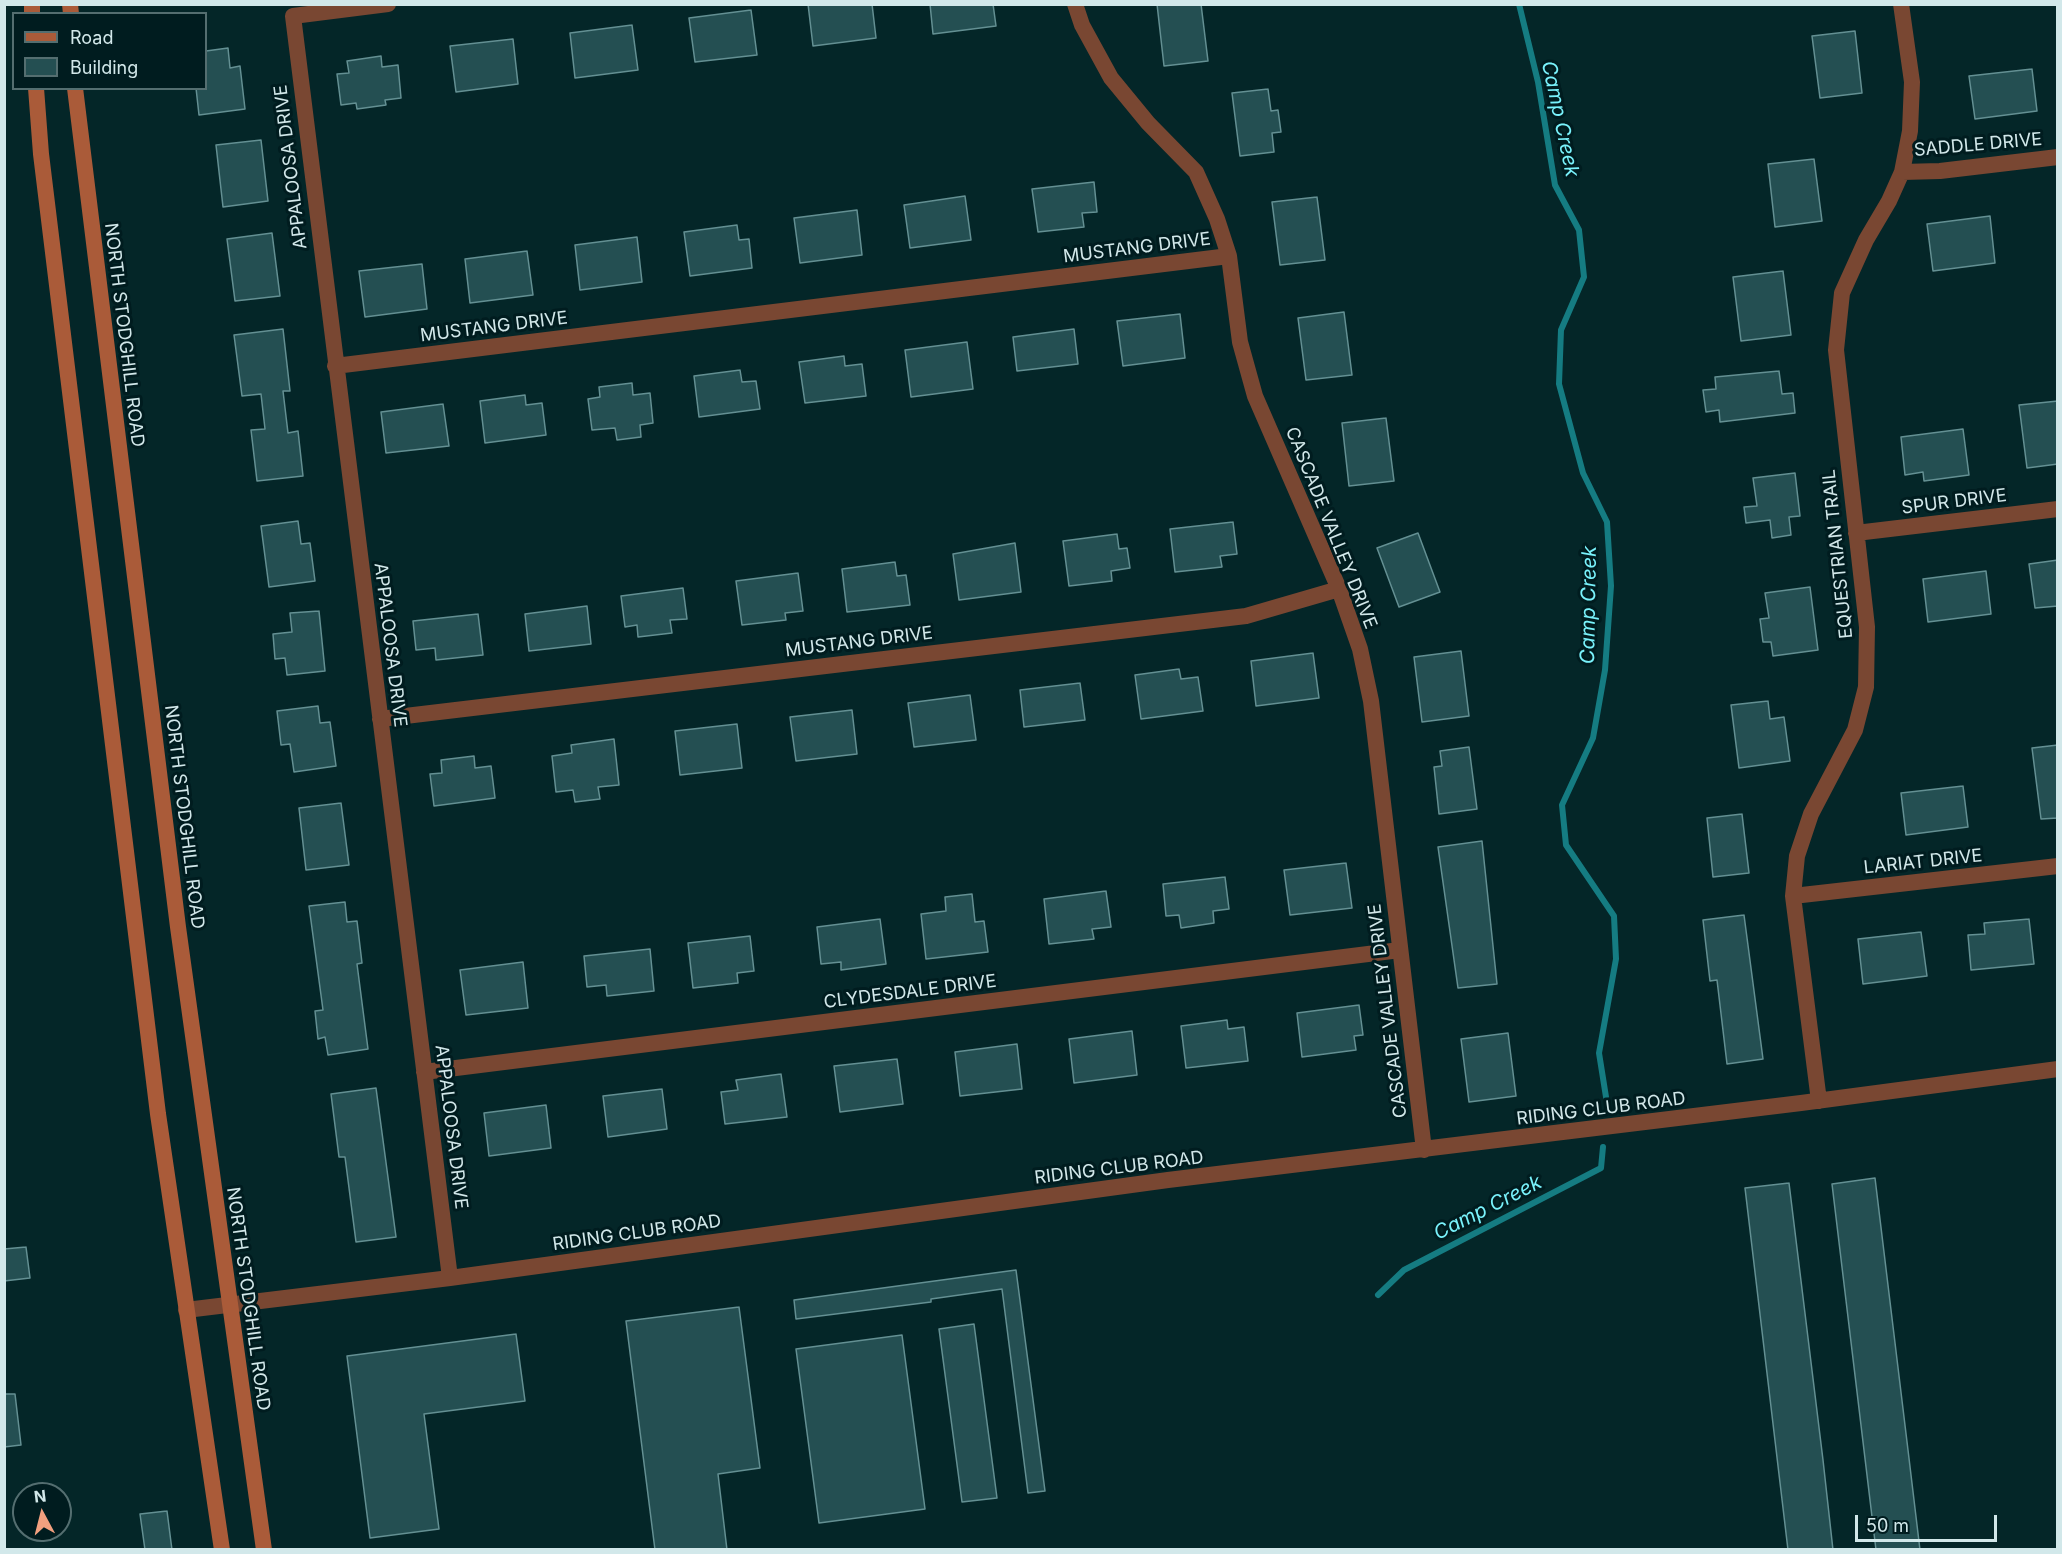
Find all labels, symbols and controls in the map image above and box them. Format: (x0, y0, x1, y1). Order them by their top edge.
legend (12, 12, 207, 90)
text: Road (70, 27, 113, 48)
text: Building (70, 57, 138, 78)
water label: Camp Creek (1536, 59, 1584, 179)
street label: APPALOOSA DRIVE (270, 84, 312, 250)
street label: SADDLE DRIVE (1913, 129, 2043, 161)
street label: NORTH STODGHILL ROAD (100, 222, 148, 448)
street label: MUSTANG DRIVE (1062, 228, 1212, 268)
street label: MUSTANG DRIVE (419, 307, 569, 347)
street label: CASCADE VALLEY DRIVE (1281, 424, 1381, 632)
street label: EQUESTRIAN TRAIL (1818, 468, 1858, 640)
street label: SPUR DRIVE (1900, 485, 2008, 519)
water label: Camp Creek (1576, 546, 1602, 664)
street label: APPALOOSA DRIVE (369, 562, 411, 728)
street label: MUSTANG DRIVE (784, 622, 934, 662)
street label: NORTH STODGHILL ROAD (160, 704, 208, 930)
street label: LARIAT DRIVE (1863, 845, 1983, 879)
street label: CASCADE VALLEY DRIVE (1364, 903, 1412, 1119)
street label: CLYDESDALE DRIVE (822, 971, 998, 1013)
street label: APPALOOSA DRIVE (430, 1044, 472, 1210)
street label: RIDING CLUB ROAD (1515, 1088, 1687, 1130)
street label: RIDING CLUB ROAD (1033, 1147, 1205, 1189)
water label: Camp Creek (1430, 1171, 1546, 1245)
street label: NORTH STODGHILL ROAD (222, 1186, 274, 1412)
street label: RIDING CLUB ROAD (551, 1210, 723, 1256)
north arrow (12, 1482, 72, 1542)
text: N (33, 1485, 47, 1507)
scale bar (1858, 1503, 2000, 1541)
text: 50 m (1866, 1515, 1909, 1536)

